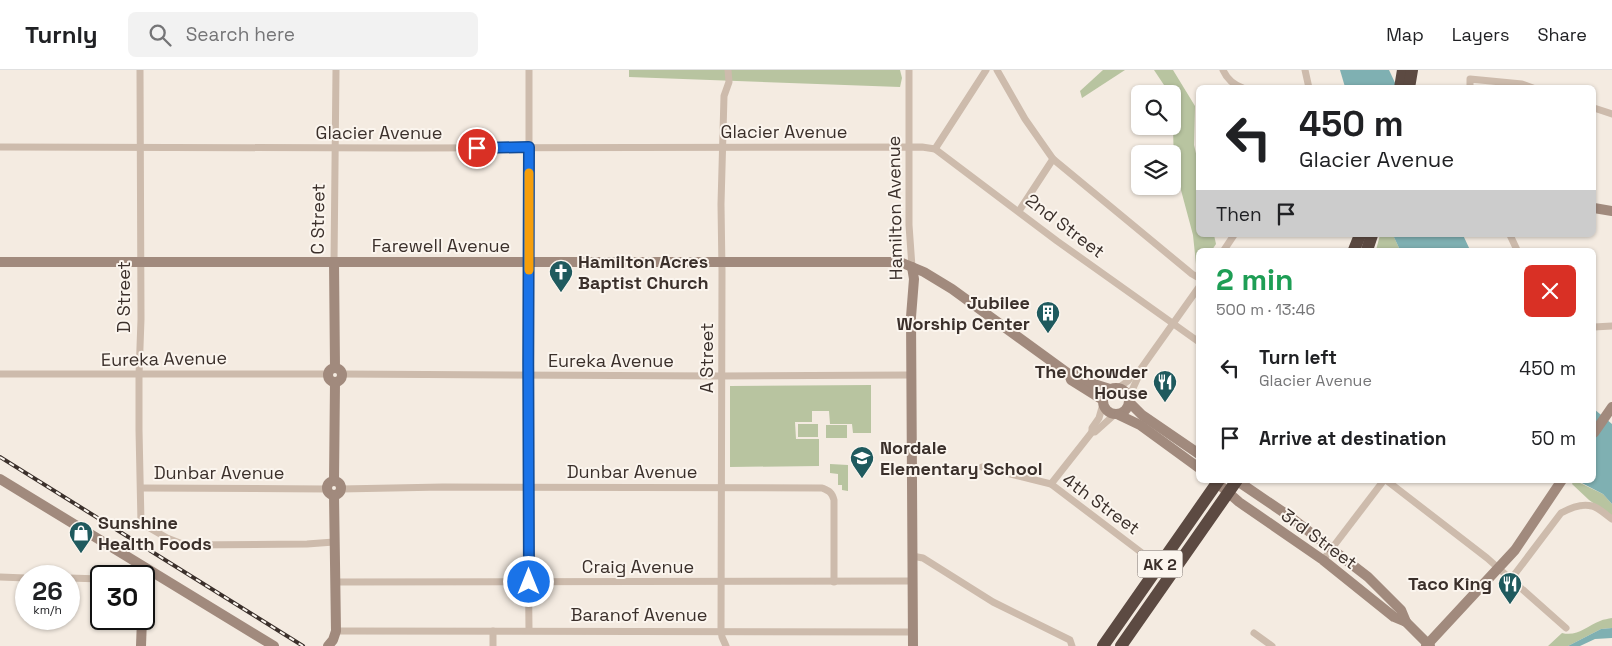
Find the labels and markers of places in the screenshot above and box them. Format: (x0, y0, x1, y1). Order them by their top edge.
pin (456, 127, 498, 169)
place label: Hamilton Acres Baptist Church (578, 250, 709, 294)
church icon: Hamilton Acres Baptist Church (548, 259, 574, 293)
place label: Jubilee Worship Center (896, 291, 1030, 335)
building icon: Jubilee Worship Center (1035, 300, 1061, 334)
place label: The Chowder House (1035, 360, 1148, 404)
restaurant icon: The Chowder House (1152, 369, 1178, 403)
place label: Nordale Elementary School (880, 436, 1043, 480)
school or university icon: Nordale Elementary School (849, 445, 875, 479)
place label: Sunshine Health Foods (98, 511, 212, 555)
shop icon: Sunshine Health Foods (68, 520, 94, 554)
restaurant icon: Taco King (1497, 571, 1523, 605)
place label: Taco King (1408, 572, 1492, 595)

